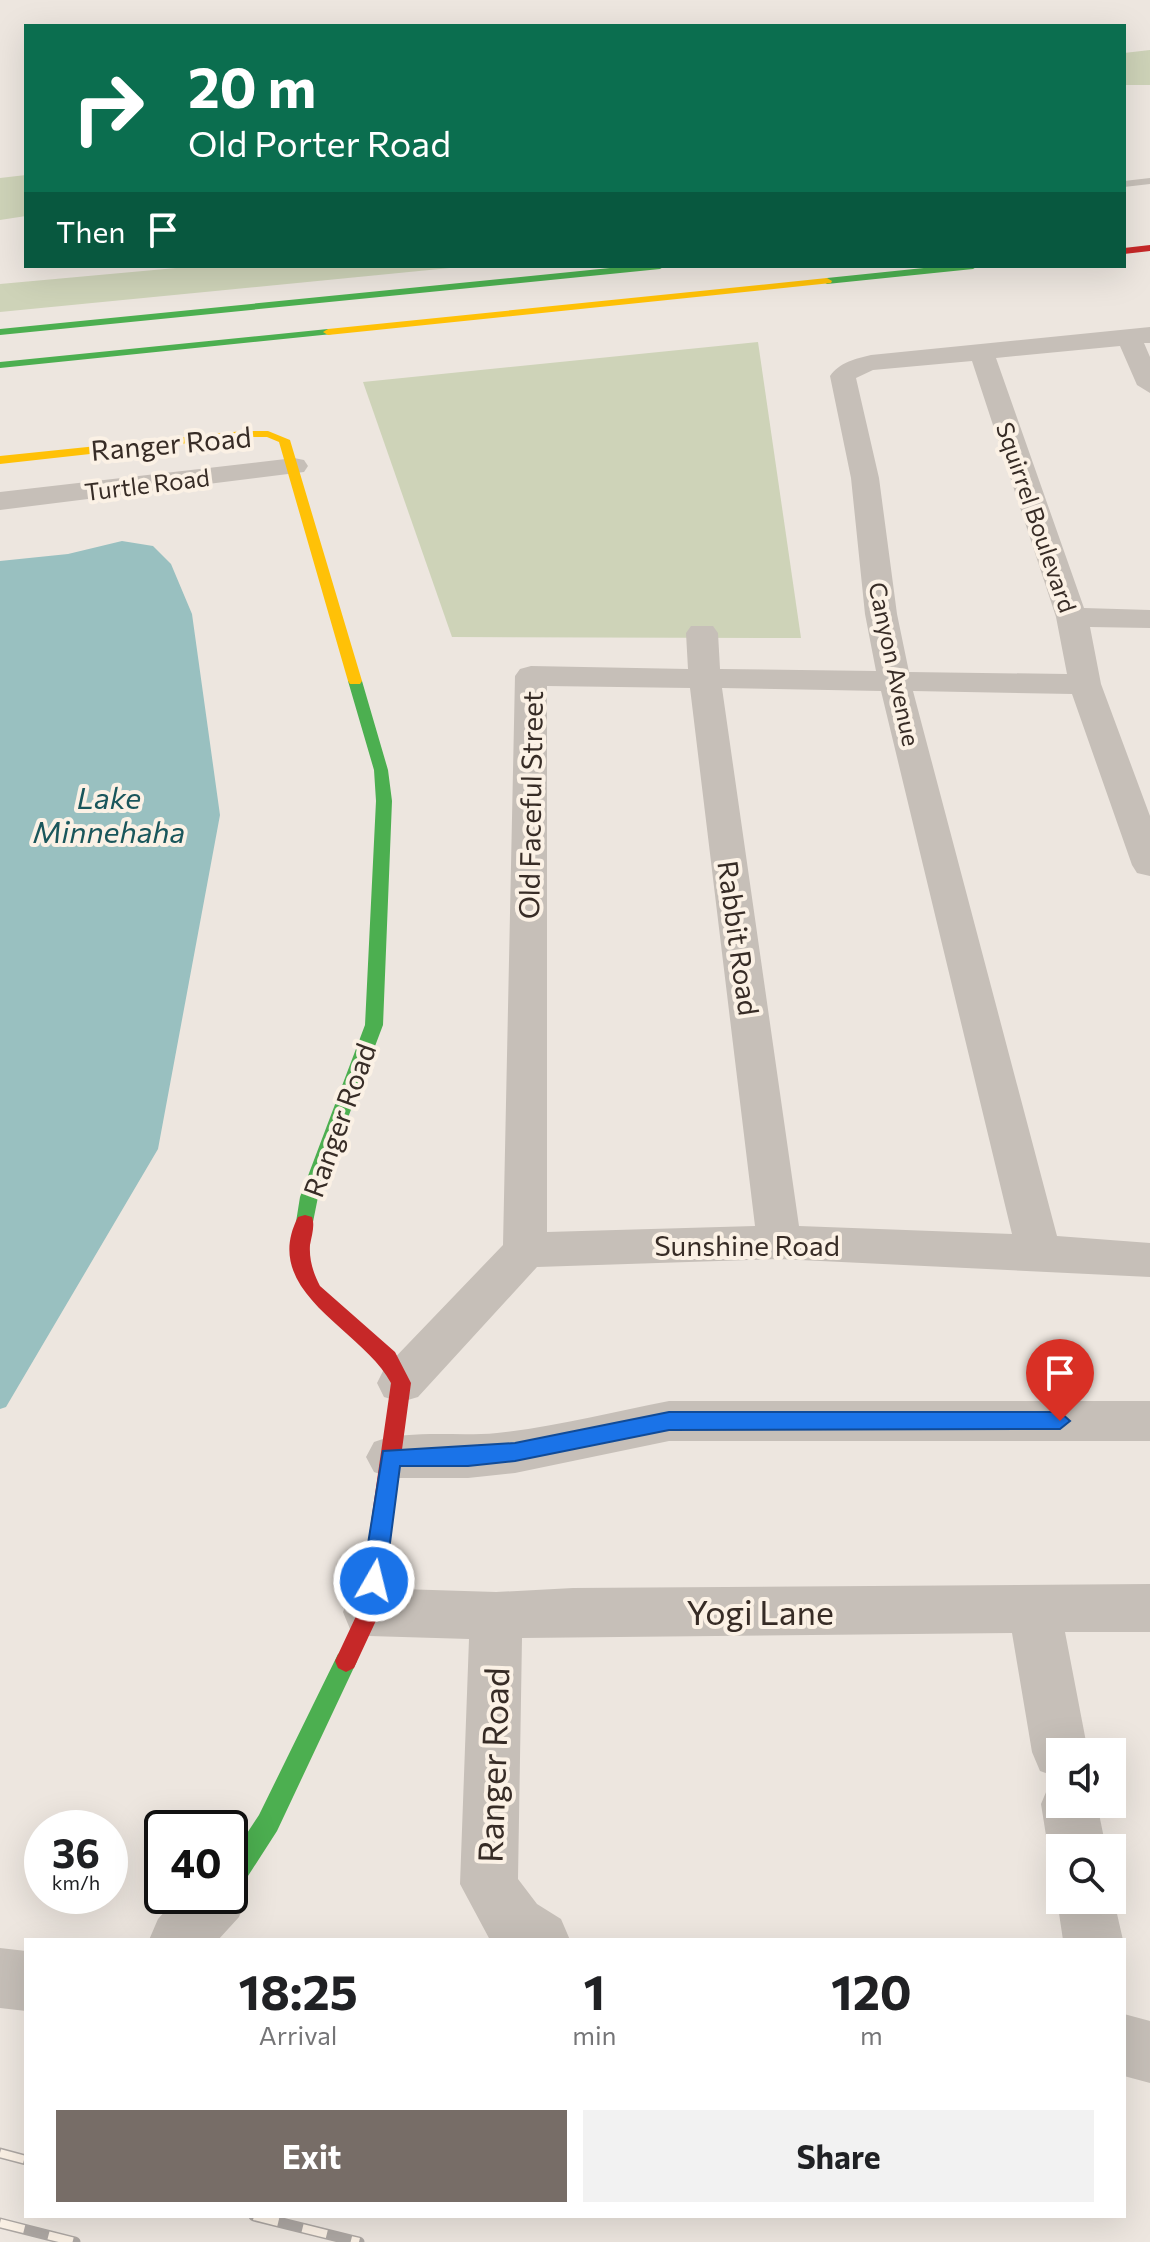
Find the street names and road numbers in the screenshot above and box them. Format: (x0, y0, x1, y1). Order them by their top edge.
street label: Squirrel Boulevard (991, 418, 1083, 616)
street label: Ranger Road (89, 419, 253, 467)
street label: Turtle Road (83, 462, 211, 506)
street label: Canyon Avenue (863, 579, 927, 749)
street label: Old Faceful Street (511, 691, 549, 919)
street label: Rabbit Road (711, 858, 767, 1018)
street label: Ranger Road (295, 1039, 383, 1201)
street label: Sunshine Road (654, 1228, 840, 1262)
street label: Yogi Lane (686, 1590, 834, 1632)
street label: Ranger Road (468, 1667, 516, 1863)

